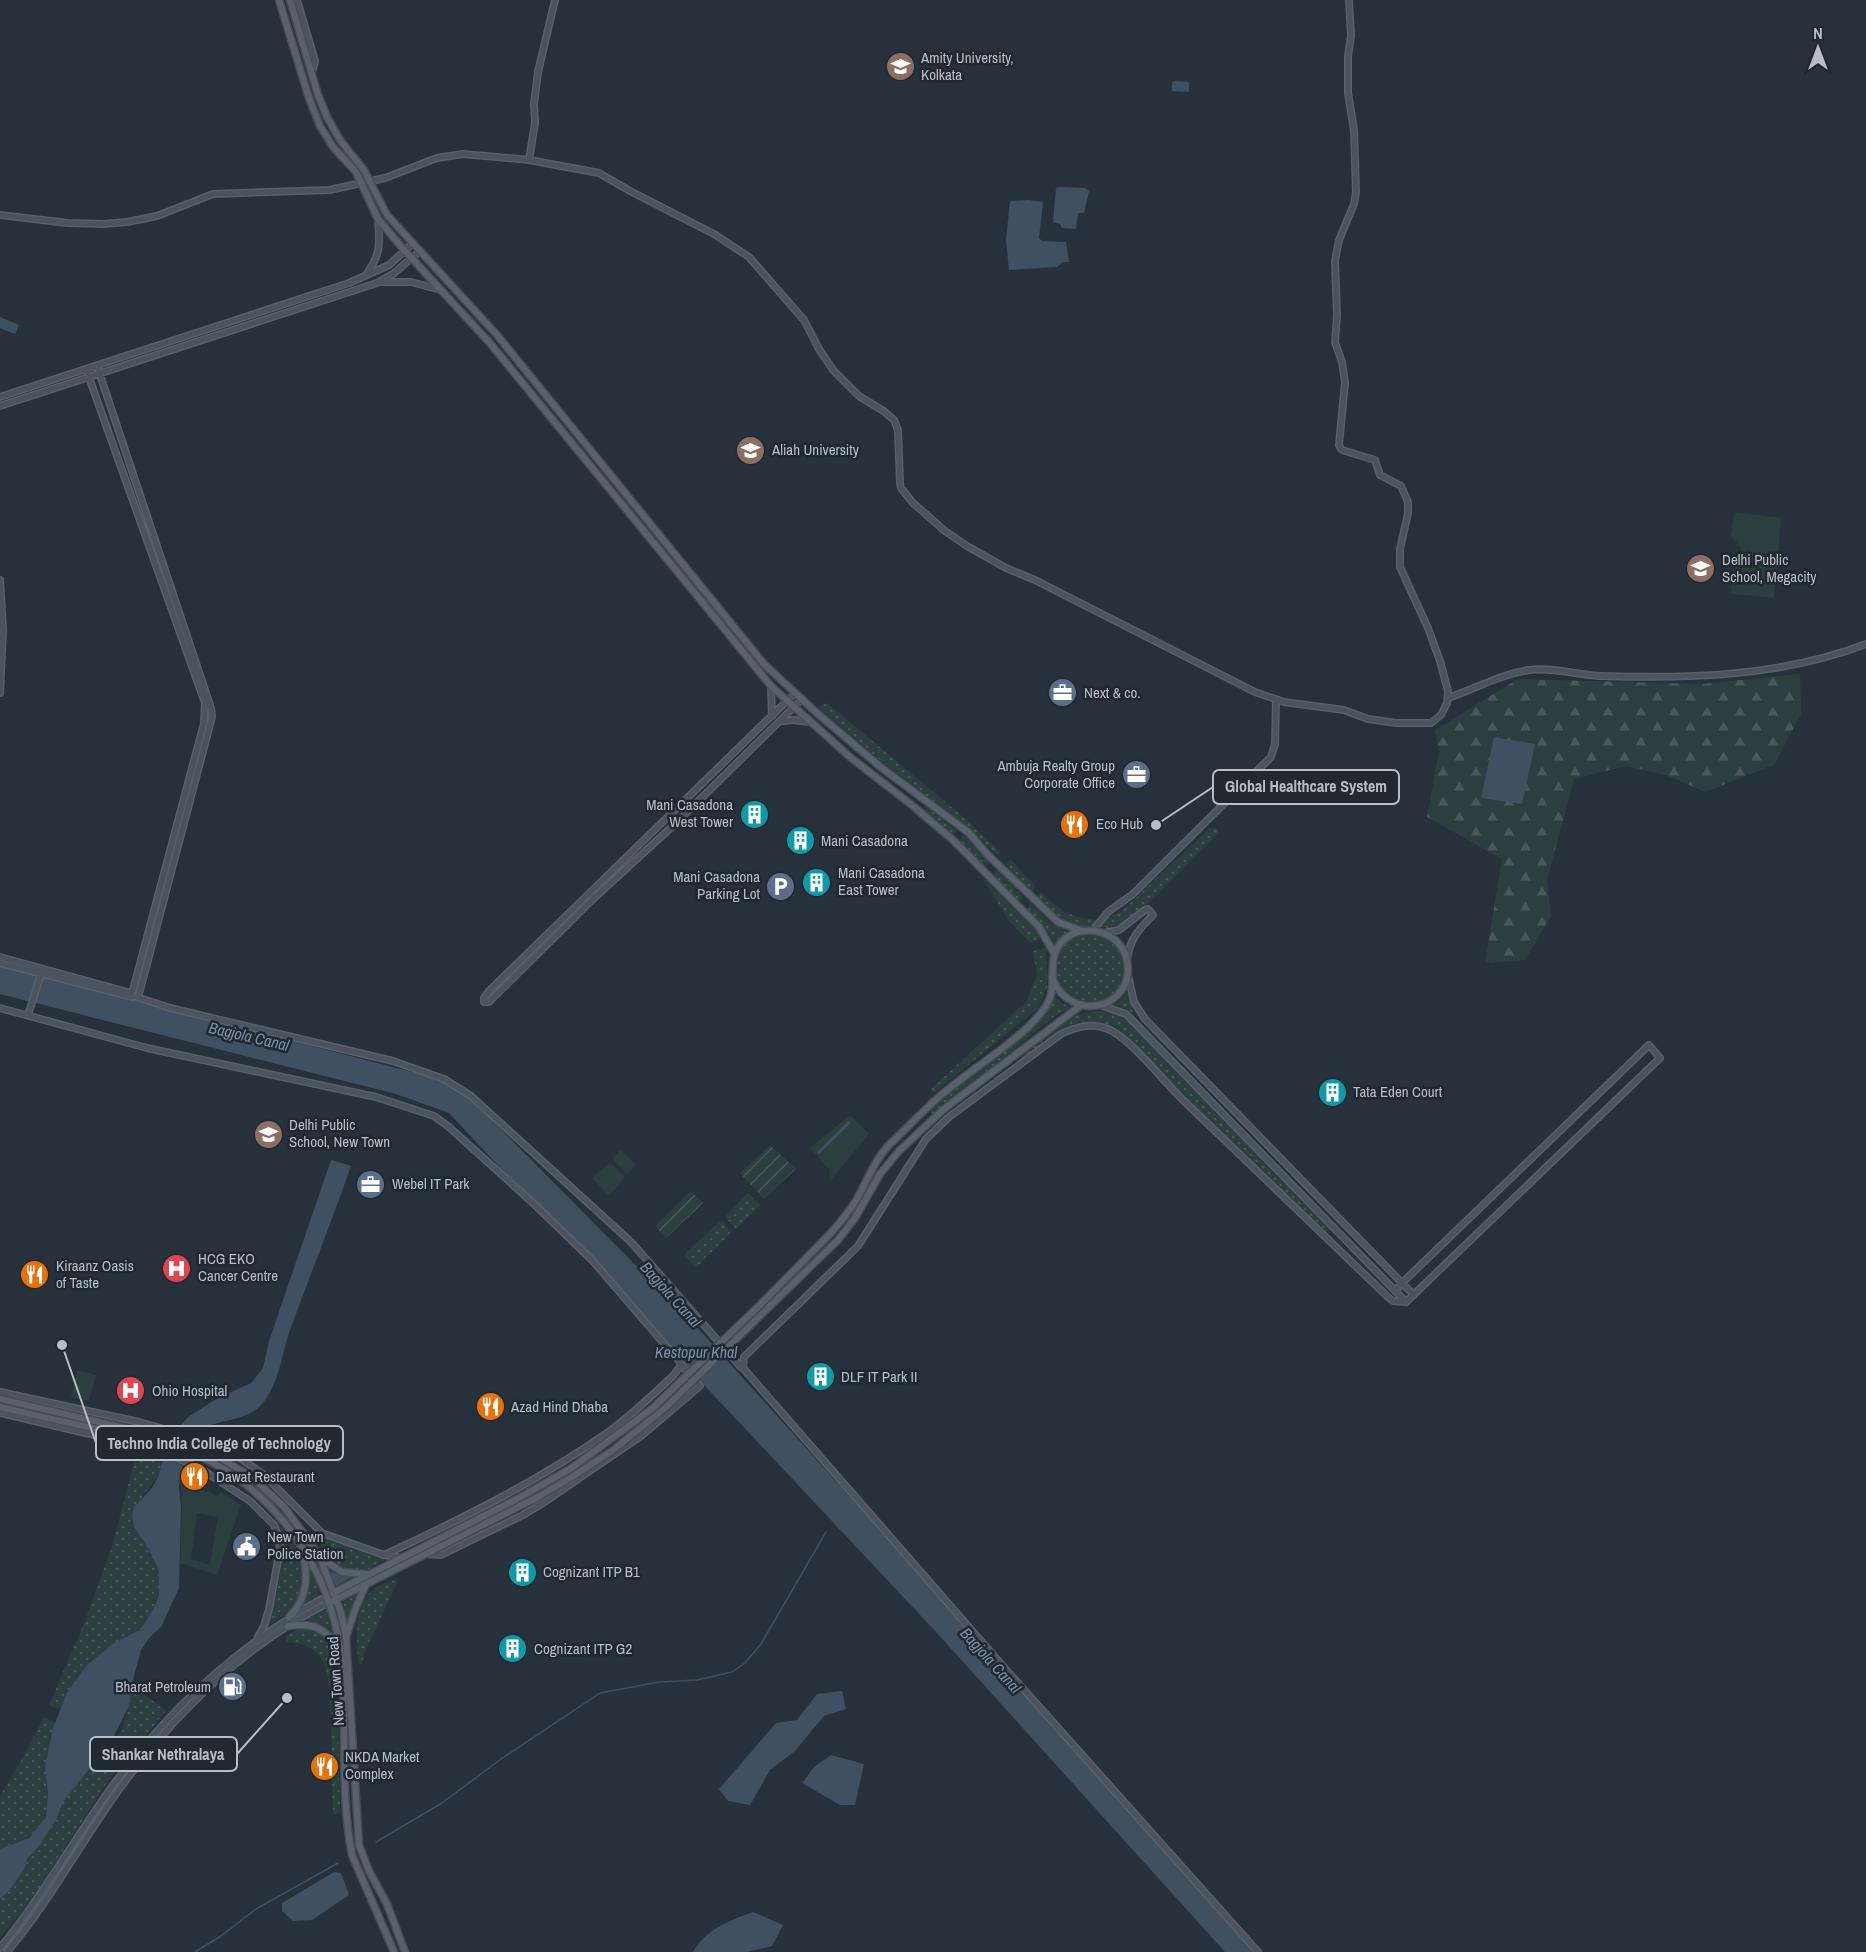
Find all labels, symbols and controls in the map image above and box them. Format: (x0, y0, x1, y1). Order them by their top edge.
north arrow (1788, 18, 1848, 78)
text: N (1813, 22, 1823, 44)
place label: Amity University, Kolkata (920, 47, 1014, 85)
school or university icon: Amity University, Kolkata (884, 51, 916, 83)
school or university icon: Aliah University (735, 434, 767, 466)
place label: Aliah University (771, 439, 860, 460)
place label: Delhi Public School, Megacity (1722, 549, 1817, 587)
school or university icon: Delhi Public School, Megacity (1685, 553, 1717, 585)
office icon: Next & co. (1047, 677, 1079, 709)
place label: Next & co. (1084, 682, 1141, 703)
place label: Ambuja Realty Group Corporate Office (996, 755, 1115, 793)
office icon: Ambuja Realty Group Corporate Office (1120, 759, 1152, 791)
callout: Global Healthcare System (1213, 770, 1399, 804)
text: Global Healthcare System (1225, 775, 1387, 797)
place label: Mani Casadona West Tower (646, 794, 733, 832)
building icon: Mani Casadona West Tower (738, 798, 770, 830)
restaurant icon: Eco Hub (1059, 808, 1091, 840)
place label: Eco Hub (1096, 813, 1143, 834)
building icon: Mani Casadona (784, 825, 816, 857)
place label: Mani Casadona (821, 830, 908, 851)
place label: Mani Casadona East Tower (838, 862, 925, 900)
place label: Mani Casadona Parking Lot (673, 866, 761, 904)
building icon: Mani Casadona East Tower (801, 866, 833, 898)
parking icon: Mani Casadona Parking Lot (765, 870, 797, 902)
water label: Bagjola Canal (207, 1016, 292, 1056)
building icon: Tata Eden Court (1316, 1076, 1348, 1108)
place label: Tata Eden Court (1353, 1081, 1443, 1102)
place label: Delhi Public School, New Town (289, 1114, 390, 1152)
school or university icon: Delhi Public School, New Town (252, 1118, 284, 1150)
office icon: Webel IT Park (355, 1168, 387, 1200)
place label: Webel IT Park (392, 1173, 470, 1194)
place label: HCG EKO Cancer Centre (198, 1248, 278, 1286)
hospital icon: HCG EKO Cancer Centre (161, 1252, 193, 1284)
place label: Kiraanz Oasis of Taste (56, 1255, 134, 1293)
water label: Bagjola Canal (635, 1256, 707, 1333)
restaurant icon: Kiraanz Oasis of Taste (19, 1259, 51, 1291)
water label: Kestopur Khal (655, 1341, 738, 1363)
building icon: DLF IT Park II (804, 1361, 836, 1393)
place label: DLF IT Park II (841, 1366, 917, 1387)
hospital icon: Ohio Hospital (115, 1375, 147, 1407)
place label: Ohio Hospital (152, 1380, 227, 1401)
restaurant icon: Azad Hind Dhaba (474, 1391, 506, 1423)
place label: Azad Hind Dhaba (510, 1396, 608, 1417)
callout: Techno India College of Technology (96, 1426, 343, 1460)
text: Techno India College of Technology (107, 1432, 331, 1454)
restaurant icon: Dawat Restaurant (179, 1461, 211, 1493)
place label: Dawat Restaurant (216, 1466, 315, 1487)
place label: New Town Police Station (267, 1526, 344, 1564)
public building icon: New Town Police Station (230, 1530, 262, 1562)
building icon: Cognizant ITP B1 (506, 1556, 538, 1588)
place label: Cognizant ITP B1 (543, 1561, 640, 1582)
water label: Bagjola Canal (955, 1622, 1027, 1699)
building icon: Cognizant ITP G2 (497, 1633, 529, 1665)
street label: New Town Road (322, 1636, 349, 1726)
place label: Cognizant ITP G2 (534, 1638, 632, 1659)
fuel station icon: Bharat Petroleum (216, 1671, 248, 1703)
place label: Bharat Petroleum (115, 1676, 211, 1697)
callout: Shankar Nethralaya (90, 1737, 237, 1771)
text: Shankar Nethralaya (102, 1743, 225, 1765)
place label: NKDA Market Complex (345, 1746, 420, 1784)
restaurant icon: NKDA Market Complex (308, 1750, 340, 1782)

